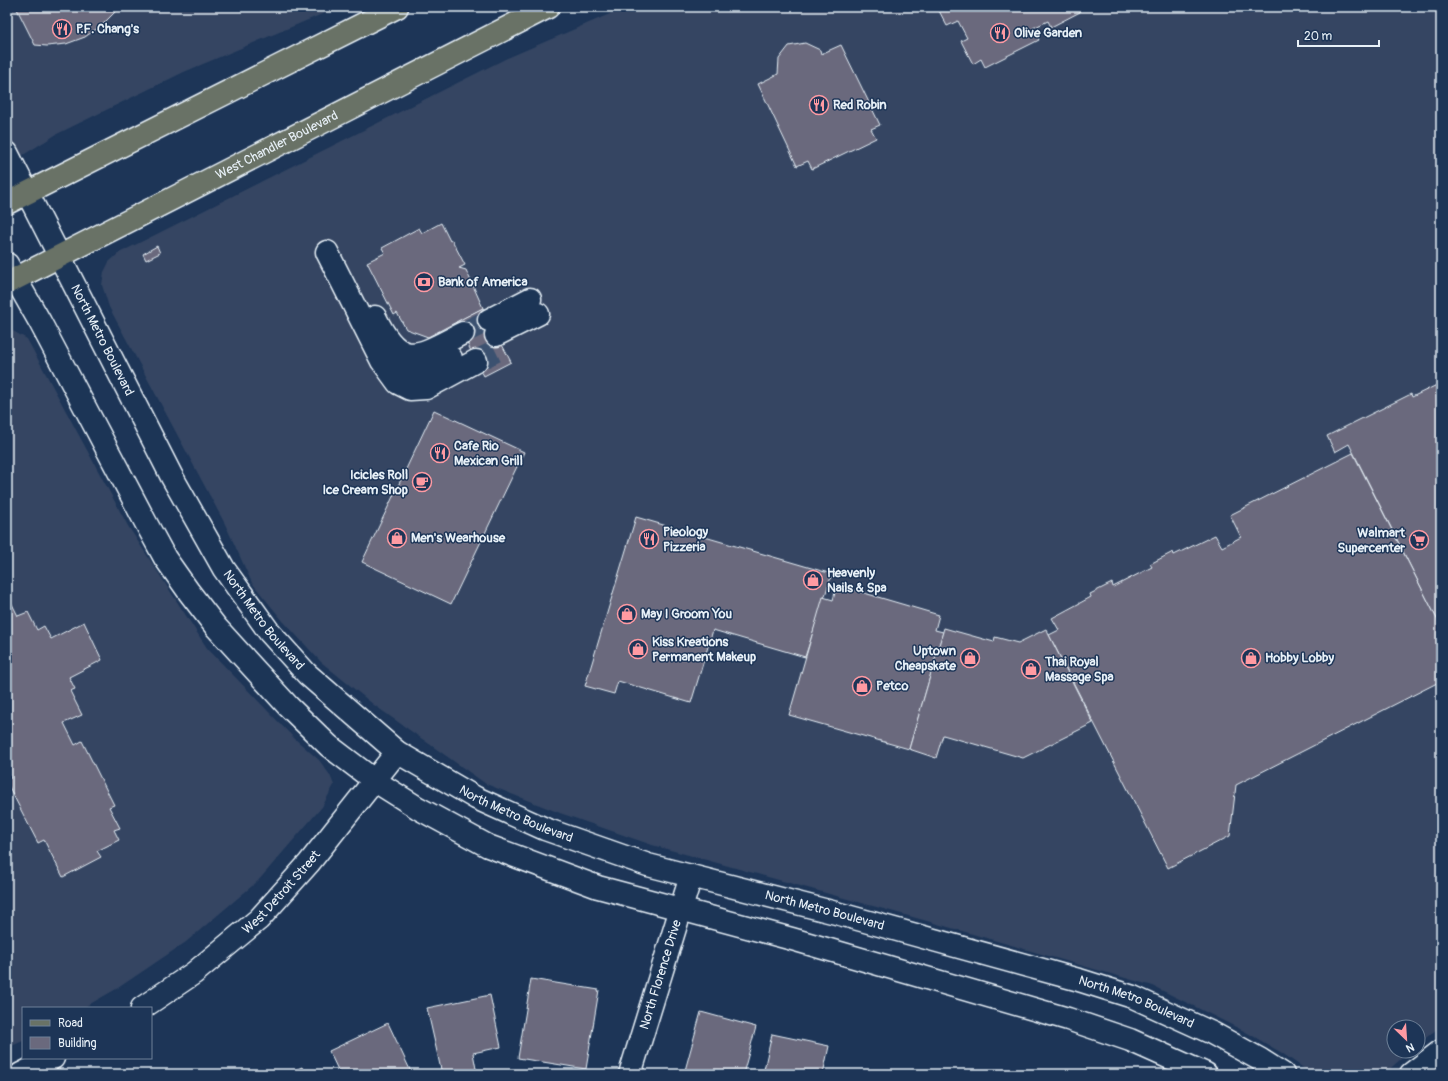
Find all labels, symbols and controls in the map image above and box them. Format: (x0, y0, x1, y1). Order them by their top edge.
restaurant icon: P.F. Chang's (51, 18, 73, 40)
place label: P.F. Chang's (76, 21, 139, 37)
restaurant icon: Olive Garden (989, 22, 1011, 44)
scale bar (1298, 22, 1379, 48)
place label: Olive Garden (1014, 25, 1083, 41)
text: 20 m (1304, 29, 1333, 44)
restaurant icon: Red Robin (808, 94, 830, 116)
place label: Red Robin (833, 97, 887, 113)
street label: West Chandler Boulevard (213, 107, 341, 183)
bank icon: Bank of America (413, 271, 435, 293)
place label: Bank of America (438, 274, 527, 290)
street label: North Metro Boulevard (67, 282, 137, 399)
place label: Cafe Rio Mexican Grill (454, 438, 523, 469)
restaurant icon: Cafe Rio Mexican Grill (429, 442, 451, 464)
place label: Icicles Roll Ice Cream Shop (322, 467, 408, 498)
cafe icon: Icicles Roll Ice Cream Shop (411, 471, 433, 493)
place label: Pieology Pizzeria (663, 524, 708, 555)
place label: Walmart Supercenter (1337, 525, 1406, 556)
shop icon: Men's Wearhouse (386, 527, 408, 549)
restaurant icon: Pieology Pizzeria (638, 528, 660, 550)
supermarket icon: Walmart Supercenter (1408, 529, 1430, 551)
place label: Men's Wearhouse (411, 530, 506, 546)
place label: Heavenly Nails & Spa (827, 565, 887, 596)
street label: North Metro Boulevard (219, 567, 308, 674)
shop icon: Heavenly Nails & Spa (802, 569, 824, 591)
shop icon: May I Groom You (616, 603, 638, 625)
place label: May I Groom You (641, 606, 733, 622)
place label: Kiss Kreations Permanent Makeup (652, 634, 756, 665)
shop icon: Kiss Kreations Permanent Makeup (627, 638, 649, 660)
place label: Uptown Cheapskate (895, 643, 957, 674)
shop icon: Uptown Cheapskate (959, 647, 981, 669)
shop icon: Hobby Lobby (1240, 647, 1262, 669)
place label: Hobby Lobby (1265, 650, 1334, 666)
place label: Thai Royal Massage Spa (1044, 654, 1114, 685)
shop icon: Thai Royal Massage Spa (1020, 658, 1042, 680)
shop icon: Petco (851, 675, 873, 697)
place label: Petco (876, 678, 908, 694)
street label: North Metro Boulevard (456, 782, 575, 846)
street label: West Detroit Street (239, 847, 324, 938)
street label: North Metro Boulevard (763, 887, 886, 934)
street label: North Florence Drive (636, 917, 685, 1031)
street label: North Metro Boulevard (1076, 972, 1197, 1032)
legend (22, 1007, 152, 1059)
text: Road (58, 1016, 83, 1031)
north arrow (1386, 1019, 1426, 1059)
text: Building (58, 1036, 97, 1051)
text: N (1403, 1040, 1416, 1055)

